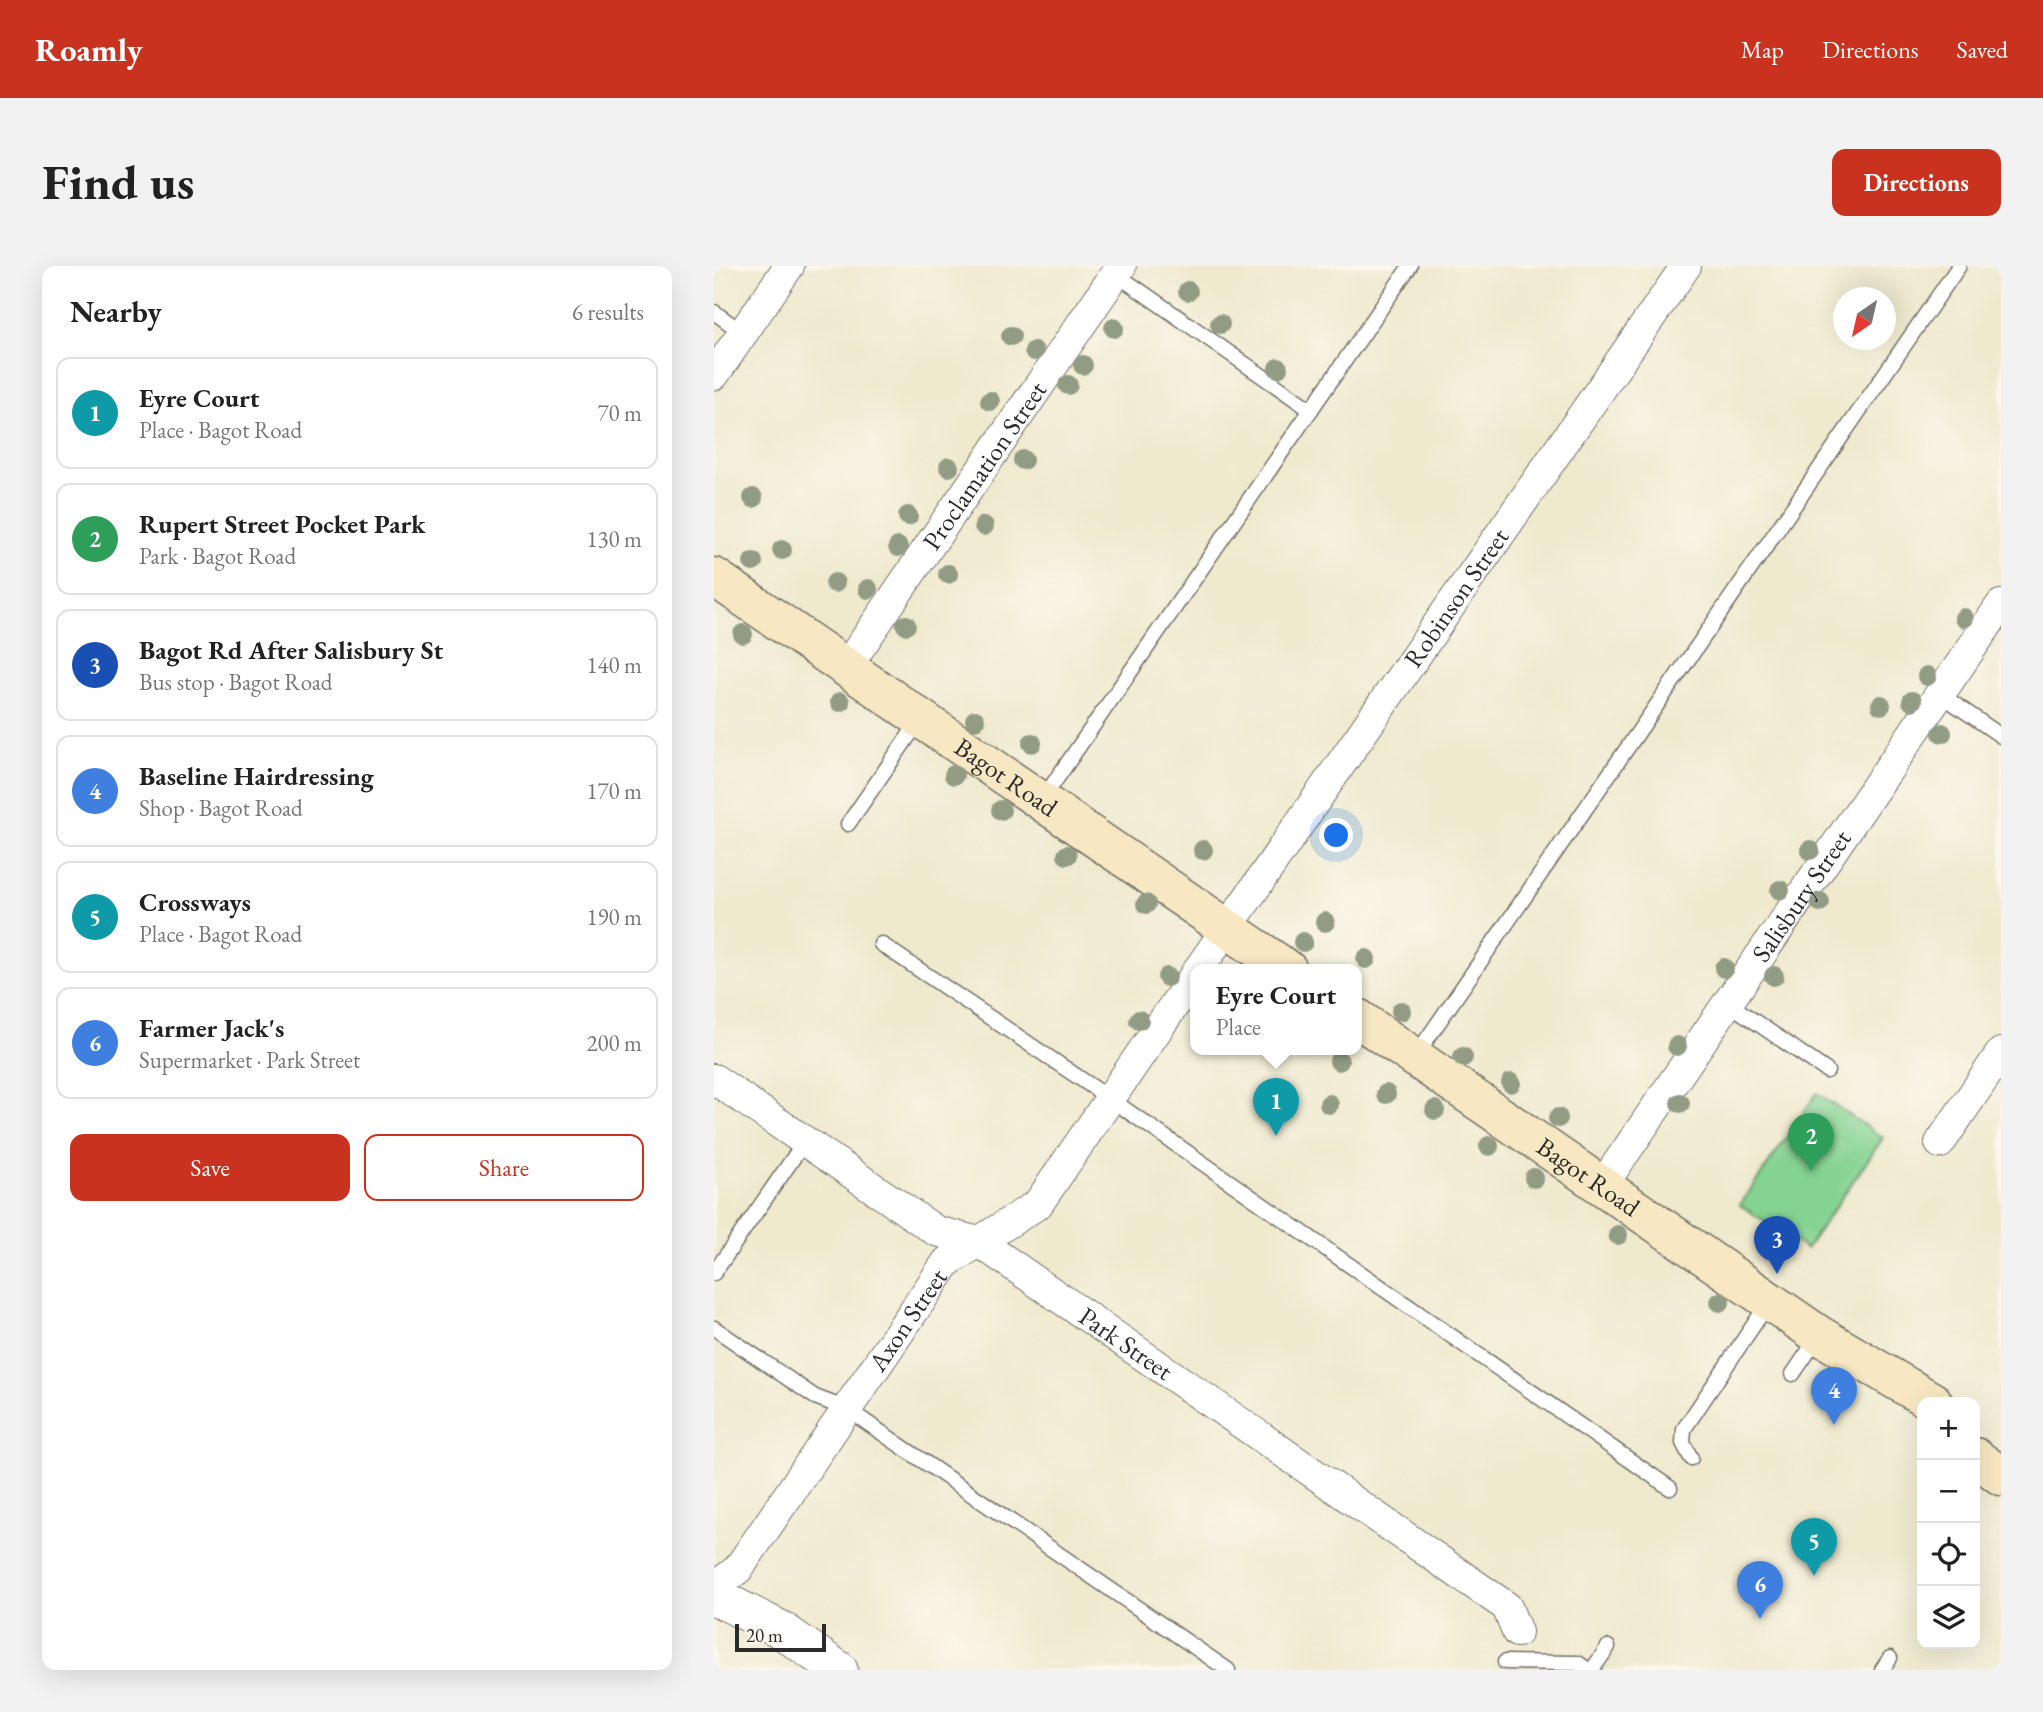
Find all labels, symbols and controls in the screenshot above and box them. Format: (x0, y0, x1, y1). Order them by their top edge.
text: Roamly (35, 28, 143, 71)
text: Map (1741, 34, 1784, 65)
text: Directions (1822, 34, 1919, 65)
text: Saved (1957, 34, 2008, 65)
button: Directions (1832, 149, 2001, 216)
text: Find us (42, 150, 194, 214)
north arrow (1833, 287, 1896, 350)
text: Nearby (70, 292, 162, 331)
text: 6 results (572, 297, 644, 327)
street label: Proclamation Street (915, 375, 1054, 557)
text: Eyre Court (139, 381, 259, 415)
text: 1 (89, 398, 101, 428)
text: 70 m (597, 398, 642, 428)
text: Place · Bagot Road (139, 415, 302, 445)
text: Rupert Street Pocket Park (139, 507, 426, 541)
street label: Robinson Street (1396, 521, 1516, 674)
text: 2 (89, 524, 101, 554)
text: 130 m (586, 524, 642, 554)
text: Park · Bagot Road (139, 541, 296, 571)
text: Bagot Rd After Salisbury St (139, 633, 443, 667)
text: 3 (89, 650, 101, 680)
text: 140 m (586, 650, 642, 680)
text: Bus stop · Bagot Road (139, 667, 332, 697)
street label: Bagot Road (948, 730, 1065, 825)
text: Baseline Hairdressing (139, 759, 374, 793)
text: 4 (89, 776, 101, 806)
text: 170 m (586, 776, 642, 806)
text: Shop · Bagot Road (139, 793, 303, 823)
your location (1319, 818, 1353, 852)
street label: Salisbury Street (1744, 823, 1859, 969)
text: Crossways (139, 885, 251, 919)
text: 5 (89, 902, 101, 932)
text: 190 m (586, 902, 642, 932)
text: Place · Bagot Road (139, 919, 302, 949)
popup (1190, 964, 1362, 1055)
text: Eyre Court (1216, 978, 1336, 1012)
text: Farmer Jack's (139, 1011, 284, 1045)
text: Place (1216, 1012, 1261, 1042)
text: 6 (89, 1028, 101, 1058)
text: 200 m (586, 1028, 642, 1058)
text: Supermarket · Park Street (139, 1045, 360, 1075)
pin: 1 (1253, 1078, 1299, 1136)
pin: 2 (1788, 1113, 1834, 1171)
street label: Bagot Road (1530, 1129, 1647, 1224)
button: Save (70, 1134, 350, 1201)
button: Share (364, 1134, 644, 1201)
pin: 3 (1754, 1216, 1800, 1274)
street label: Axon Street (860, 1262, 955, 1379)
street label: Park Street (1072, 1299, 1179, 1388)
pin: 4 (1811, 1367, 1857, 1425)
map controls (1917, 1397, 1980, 1649)
button: + (1917, 1397, 1980, 1460)
button: − (1917, 1460, 1980, 1523)
pin: 5 (1791, 1518, 1837, 1576)
button: locate (1917, 1523, 1980, 1586)
pin: 6 (1737, 1561, 1783, 1619)
button: layers (1917, 1586, 1980, 1649)
scale bar (735, 1621, 826, 1653)
text: 20 m (746, 1623, 783, 1648)

